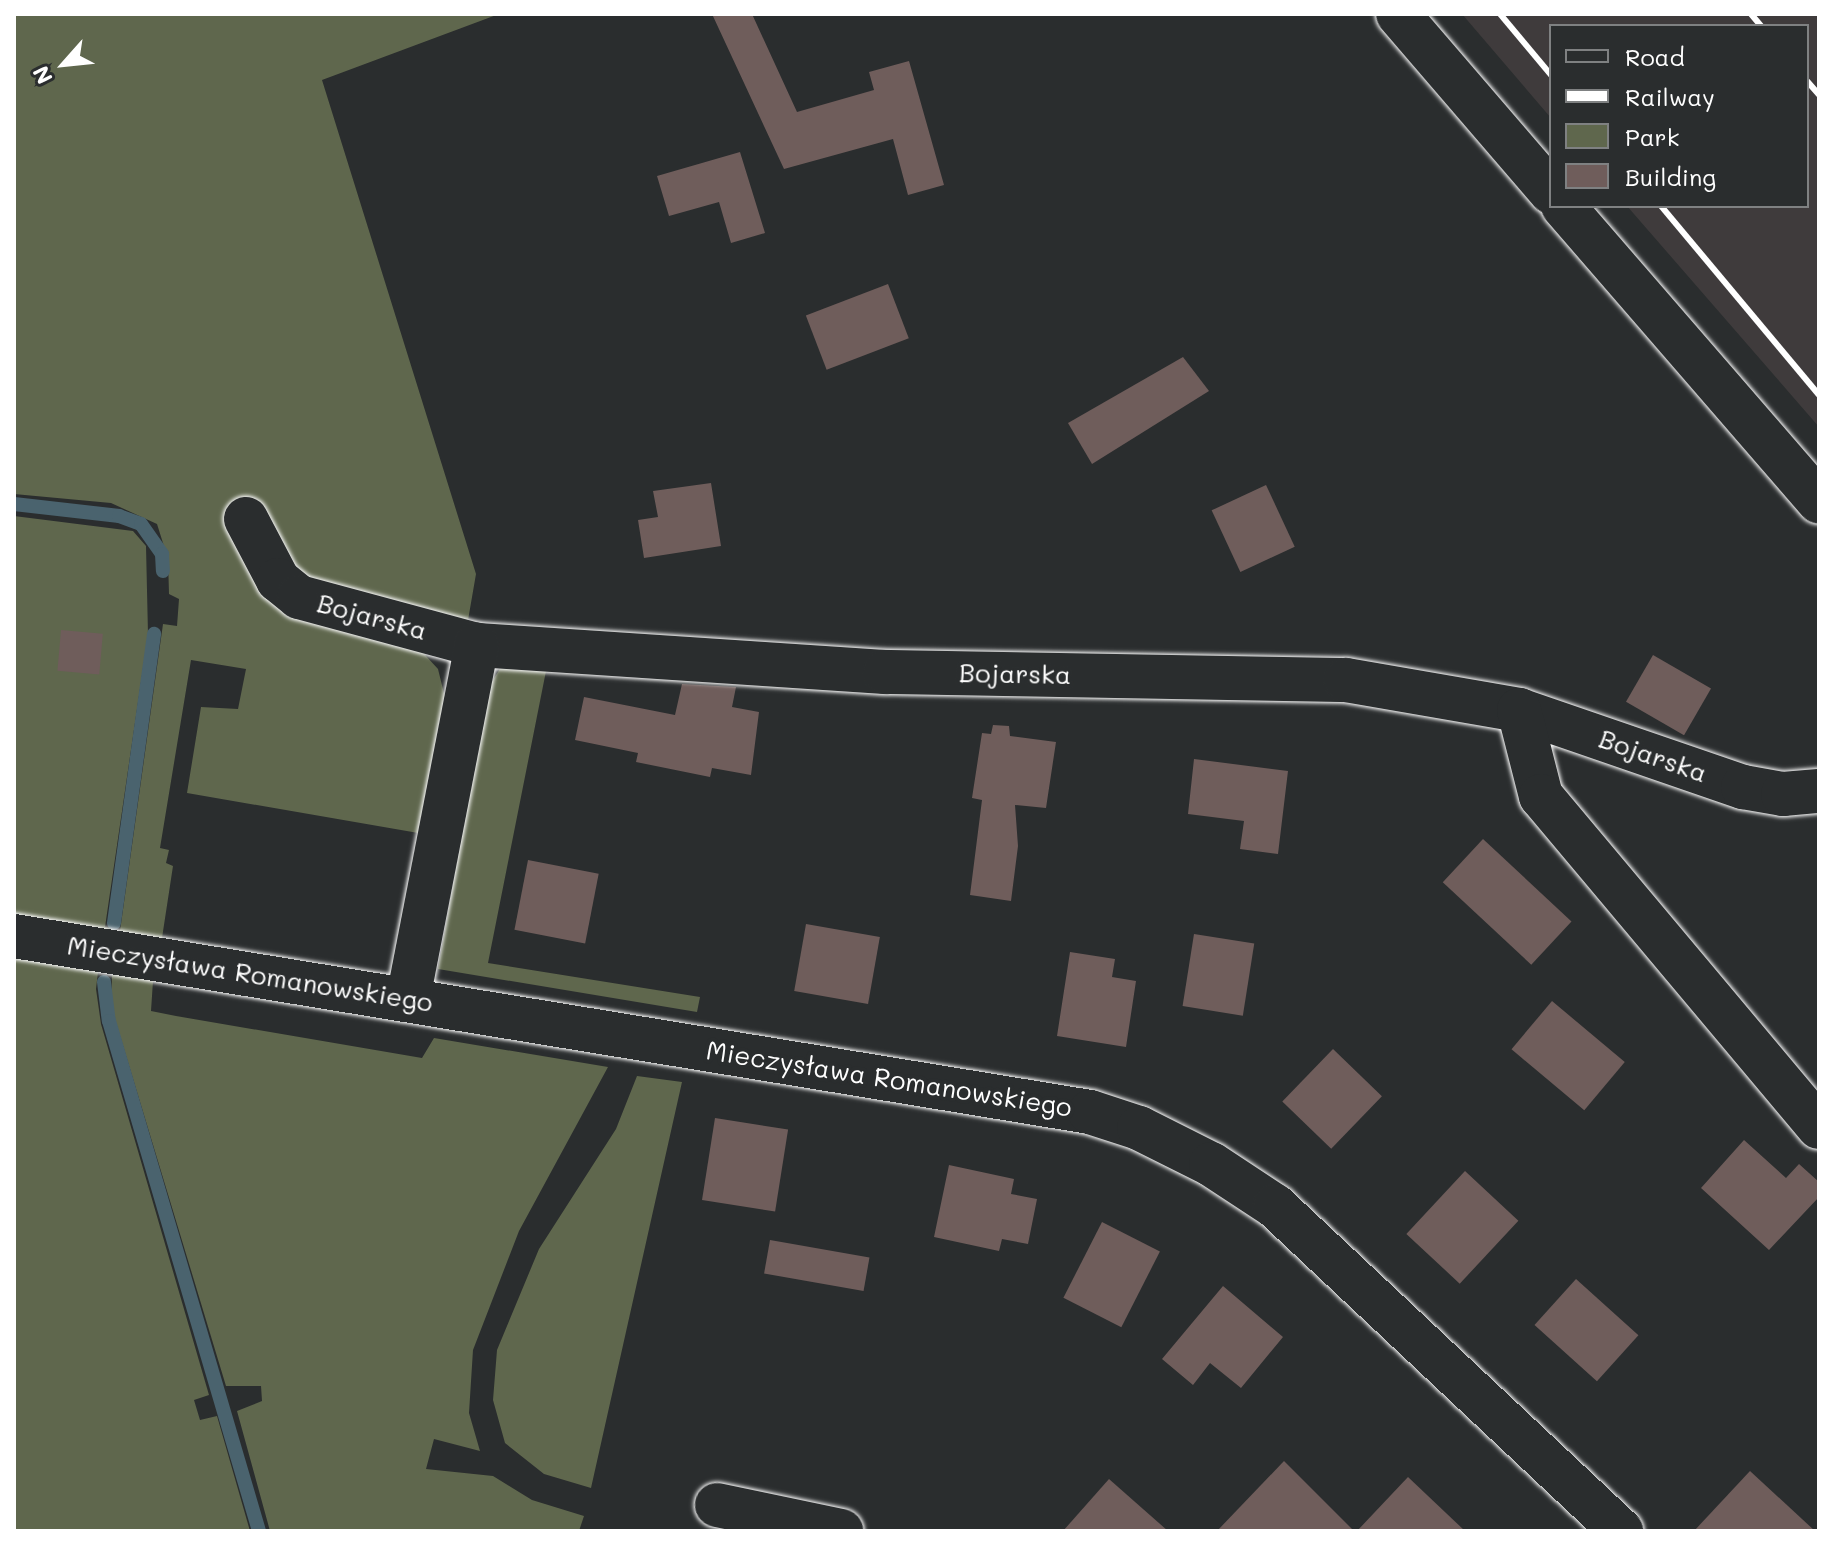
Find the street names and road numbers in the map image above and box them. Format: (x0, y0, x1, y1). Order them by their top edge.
street label: Bojarska (314, 587, 430, 647)
street label: Bojarska (959, 657, 1071, 691)
street label: Bojarska (1595, 723, 1711, 789)
street label: Mieczysława Romanowskiego (65, 930, 435, 1018)
street label: Mieczysława Romanowskiego (704, 1035, 1074, 1123)

